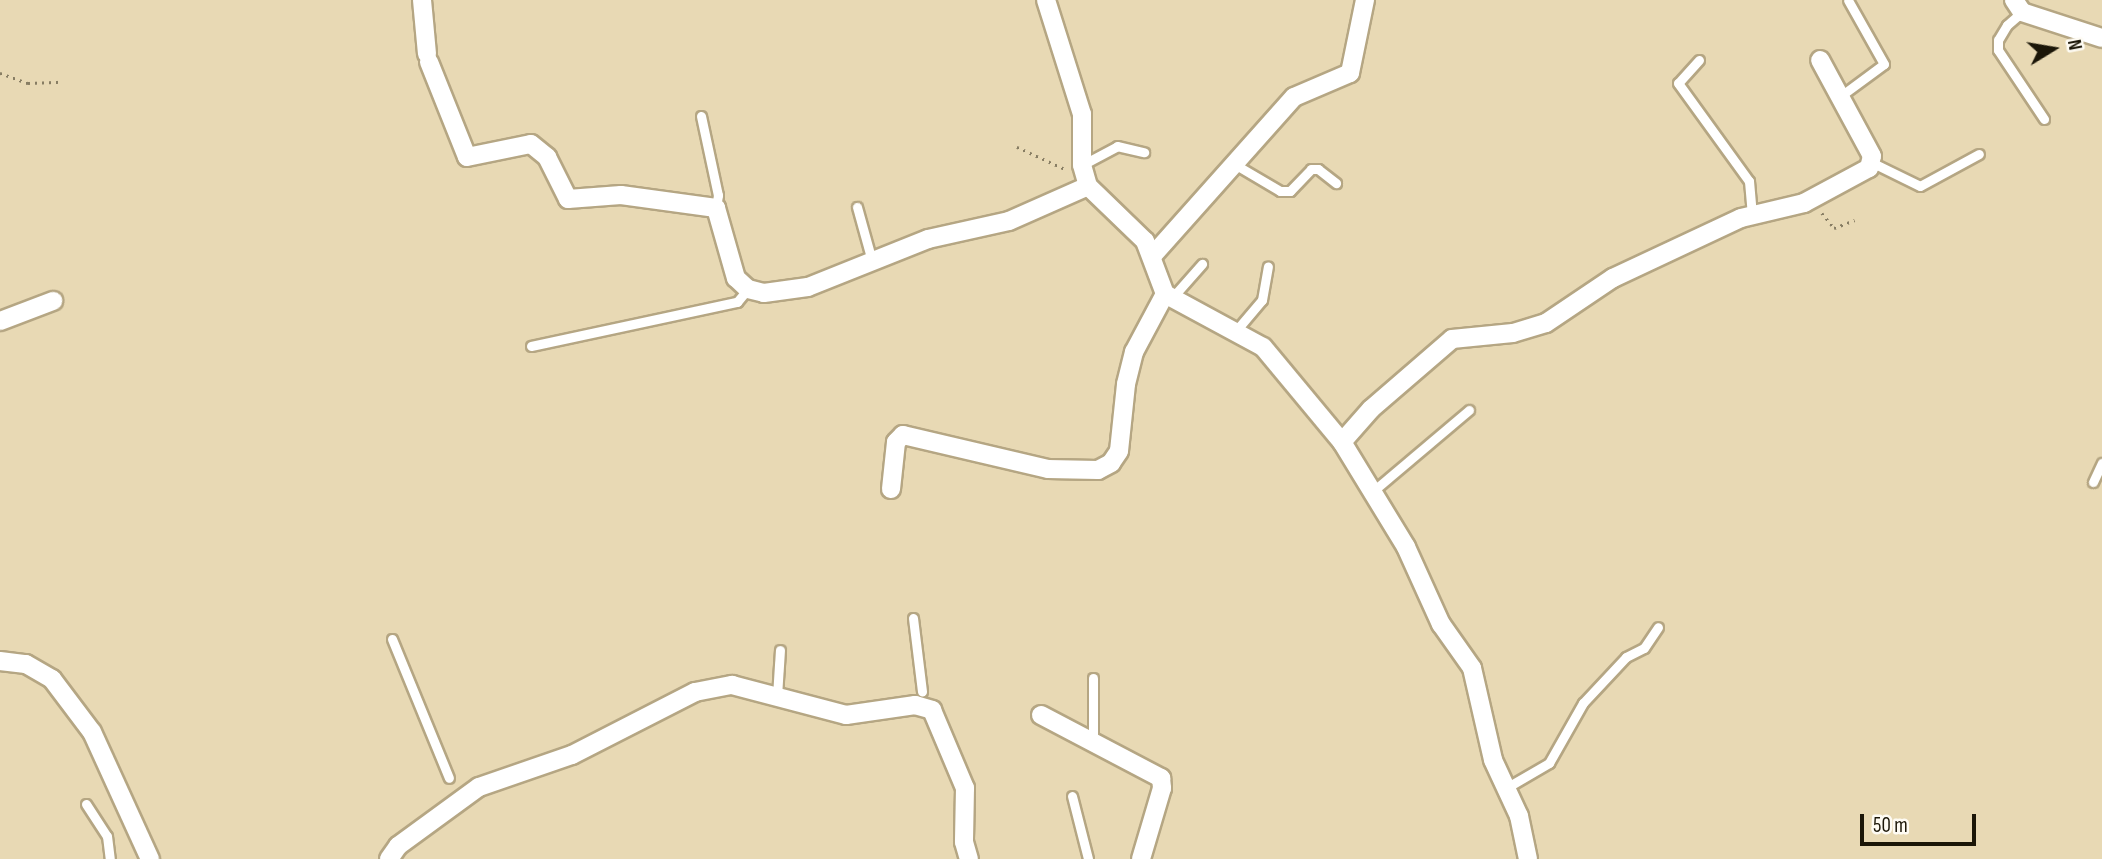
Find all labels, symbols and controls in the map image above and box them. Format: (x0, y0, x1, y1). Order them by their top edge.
north arrow (2018, 14, 2088, 84)
text: N (2062, 38, 2086, 52)
scale bar (1864, 800, 1980, 844)
text: 50 m (1873, 813, 1908, 838)

